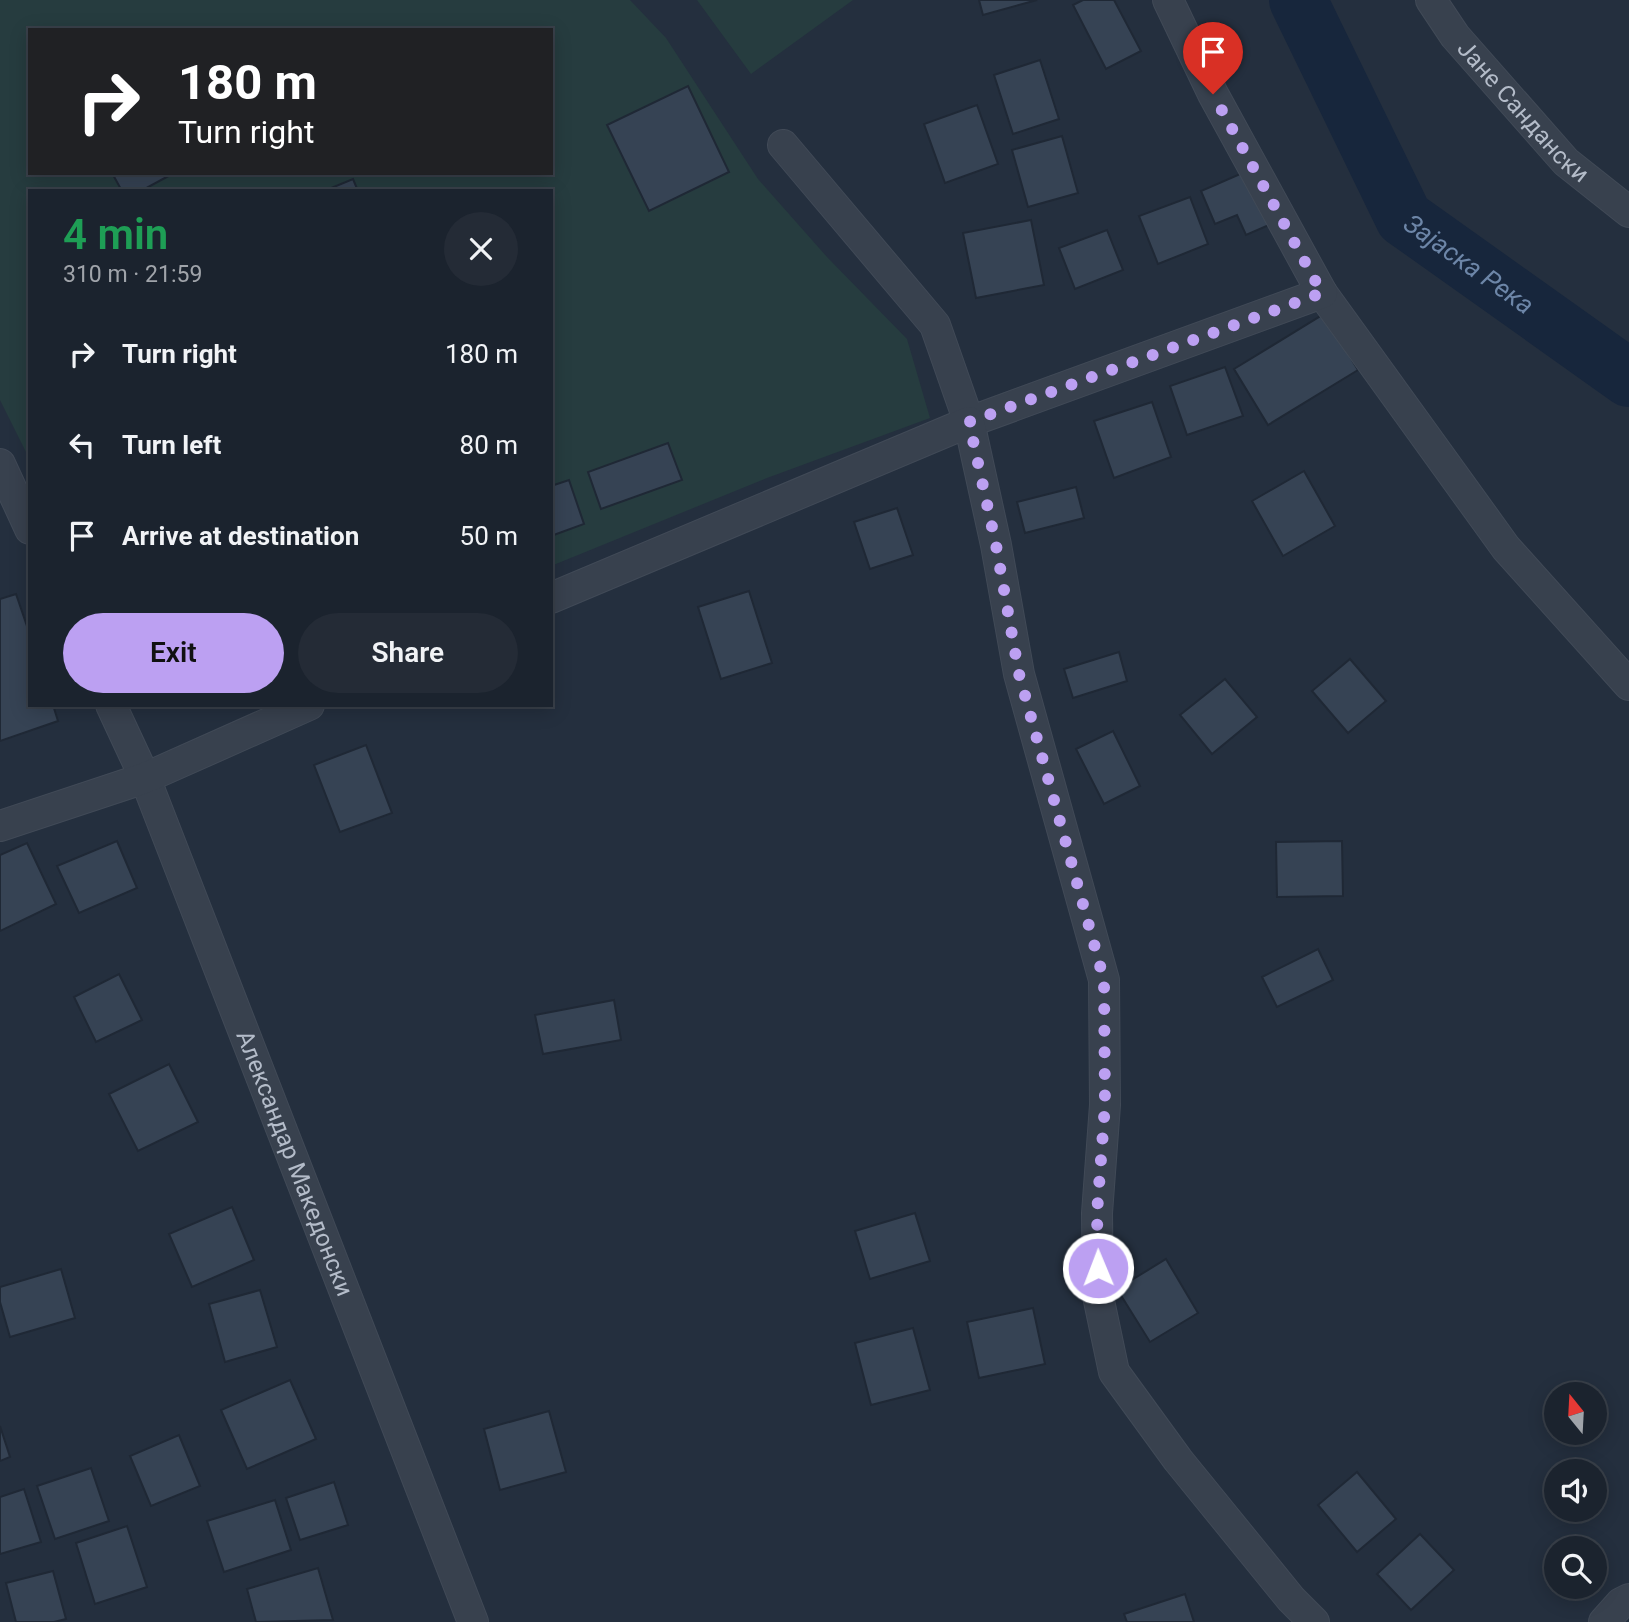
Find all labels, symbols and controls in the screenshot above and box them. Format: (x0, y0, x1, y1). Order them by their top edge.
pin (1183, 22, 1243, 94)
icon: arrive (1194, 33, 1232, 71)
street label: Јане Сандански (1452, 35, 1594, 188)
text: 180 m (178, 54, 317, 111)
icon: right (63, 56, 154, 147)
text: Turn right (178, 113, 314, 151)
water label: Зајаска Река (1398, 208, 1539, 320)
text: 4 min (63, 210, 168, 259)
button: close (444, 212, 518, 286)
text: 310 m · 21:59 (63, 261, 202, 288)
icon: right (63, 335, 101, 373)
text: Turn right (122, 339, 237, 369)
text: 180 m (445, 339, 518, 369)
icon: left (63, 426, 101, 464)
text: Turn left (122, 430, 221, 460)
text: 80 m (460, 430, 518, 460)
icon: arrive (63, 517, 101, 555)
text: Arrive at destination (122, 521, 359, 551)
text: 50 m (460, 521, 518, 551)
button: Exit (63, 613, 284, 693)
button: Share (298, 613, 518, 693)
street label: Александар Македонски (231, 1027, 359, 1300)
position arrow (1061, 1231, 1135, 1305)
north arrow (1544, 1382, 1606, 1446)
map controls (1544, 1382, 1607, 1599)
button: sound (1544, 1459, 1607, 1522)
button: search (1544, 1536, 1607, 1599)

